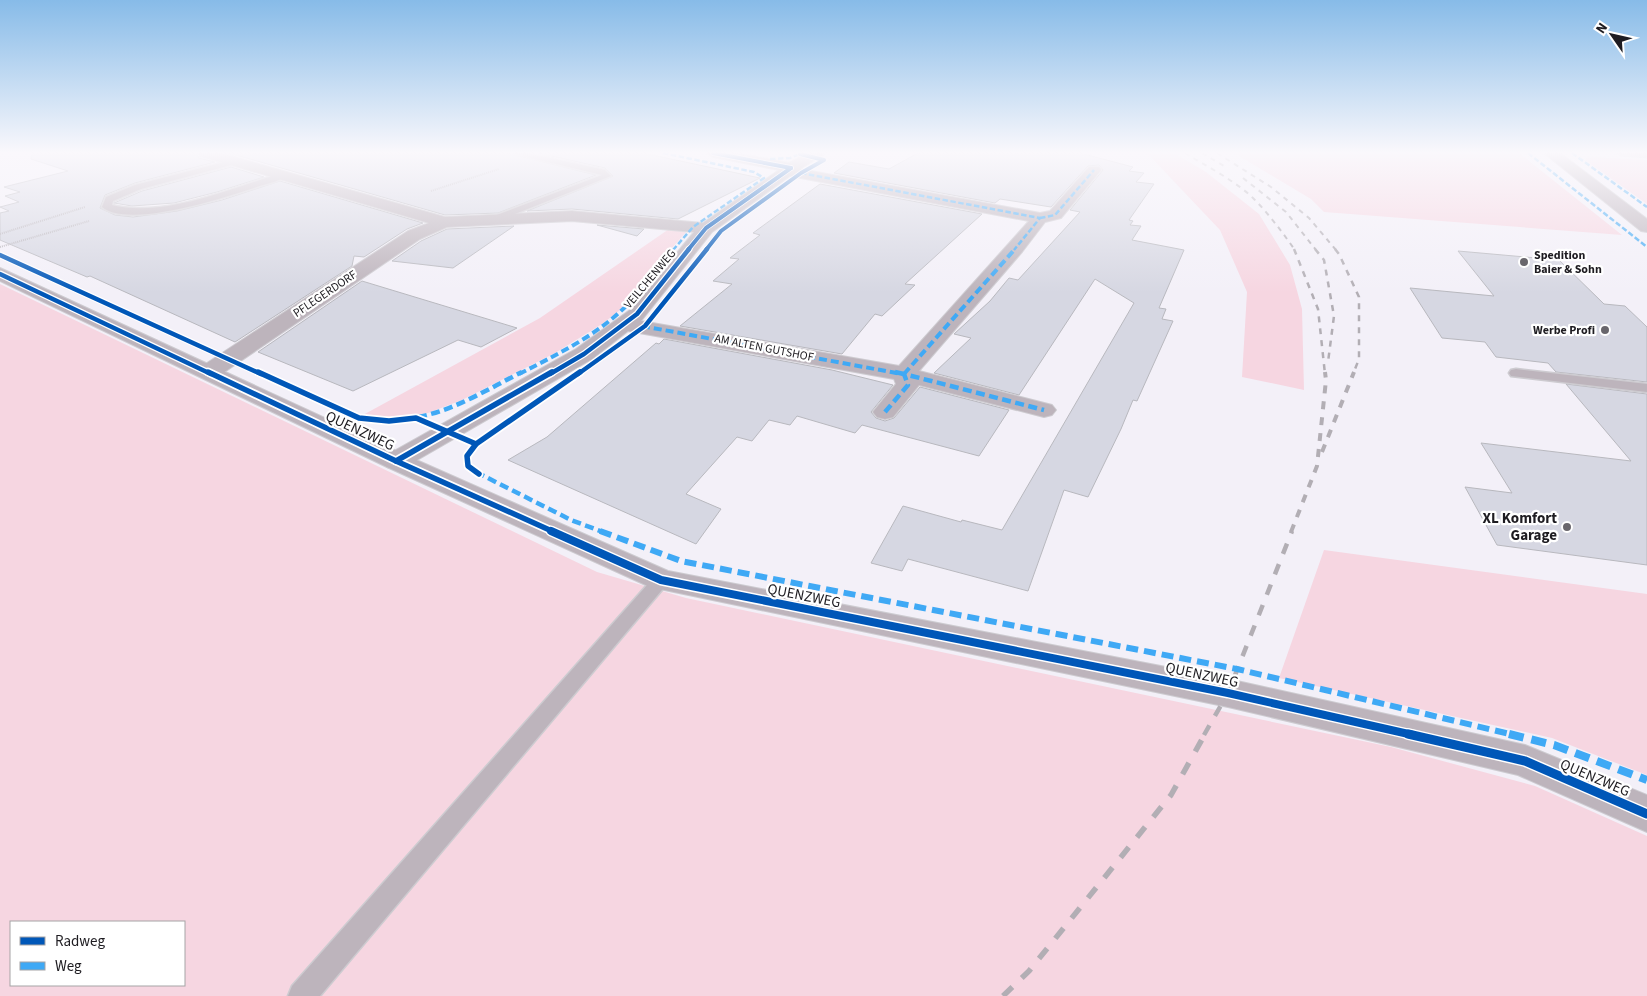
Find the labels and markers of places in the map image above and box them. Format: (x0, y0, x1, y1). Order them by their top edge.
place label: Spedition Baier & Sohn (1534, 247, 1602, 278)
marker: Spedition Baier & Sohn (1518, 256, 1530, 268)
place label: Werbe Profi (1533, 322, 1595, 339)
marker: Werbe Profi (1599, 324, 1611, 336)
place label: XL Komfort Garage (1483, 508, 1557, 546)
marker: XL Komfort Garage (1561, 521, 1573, 533)

